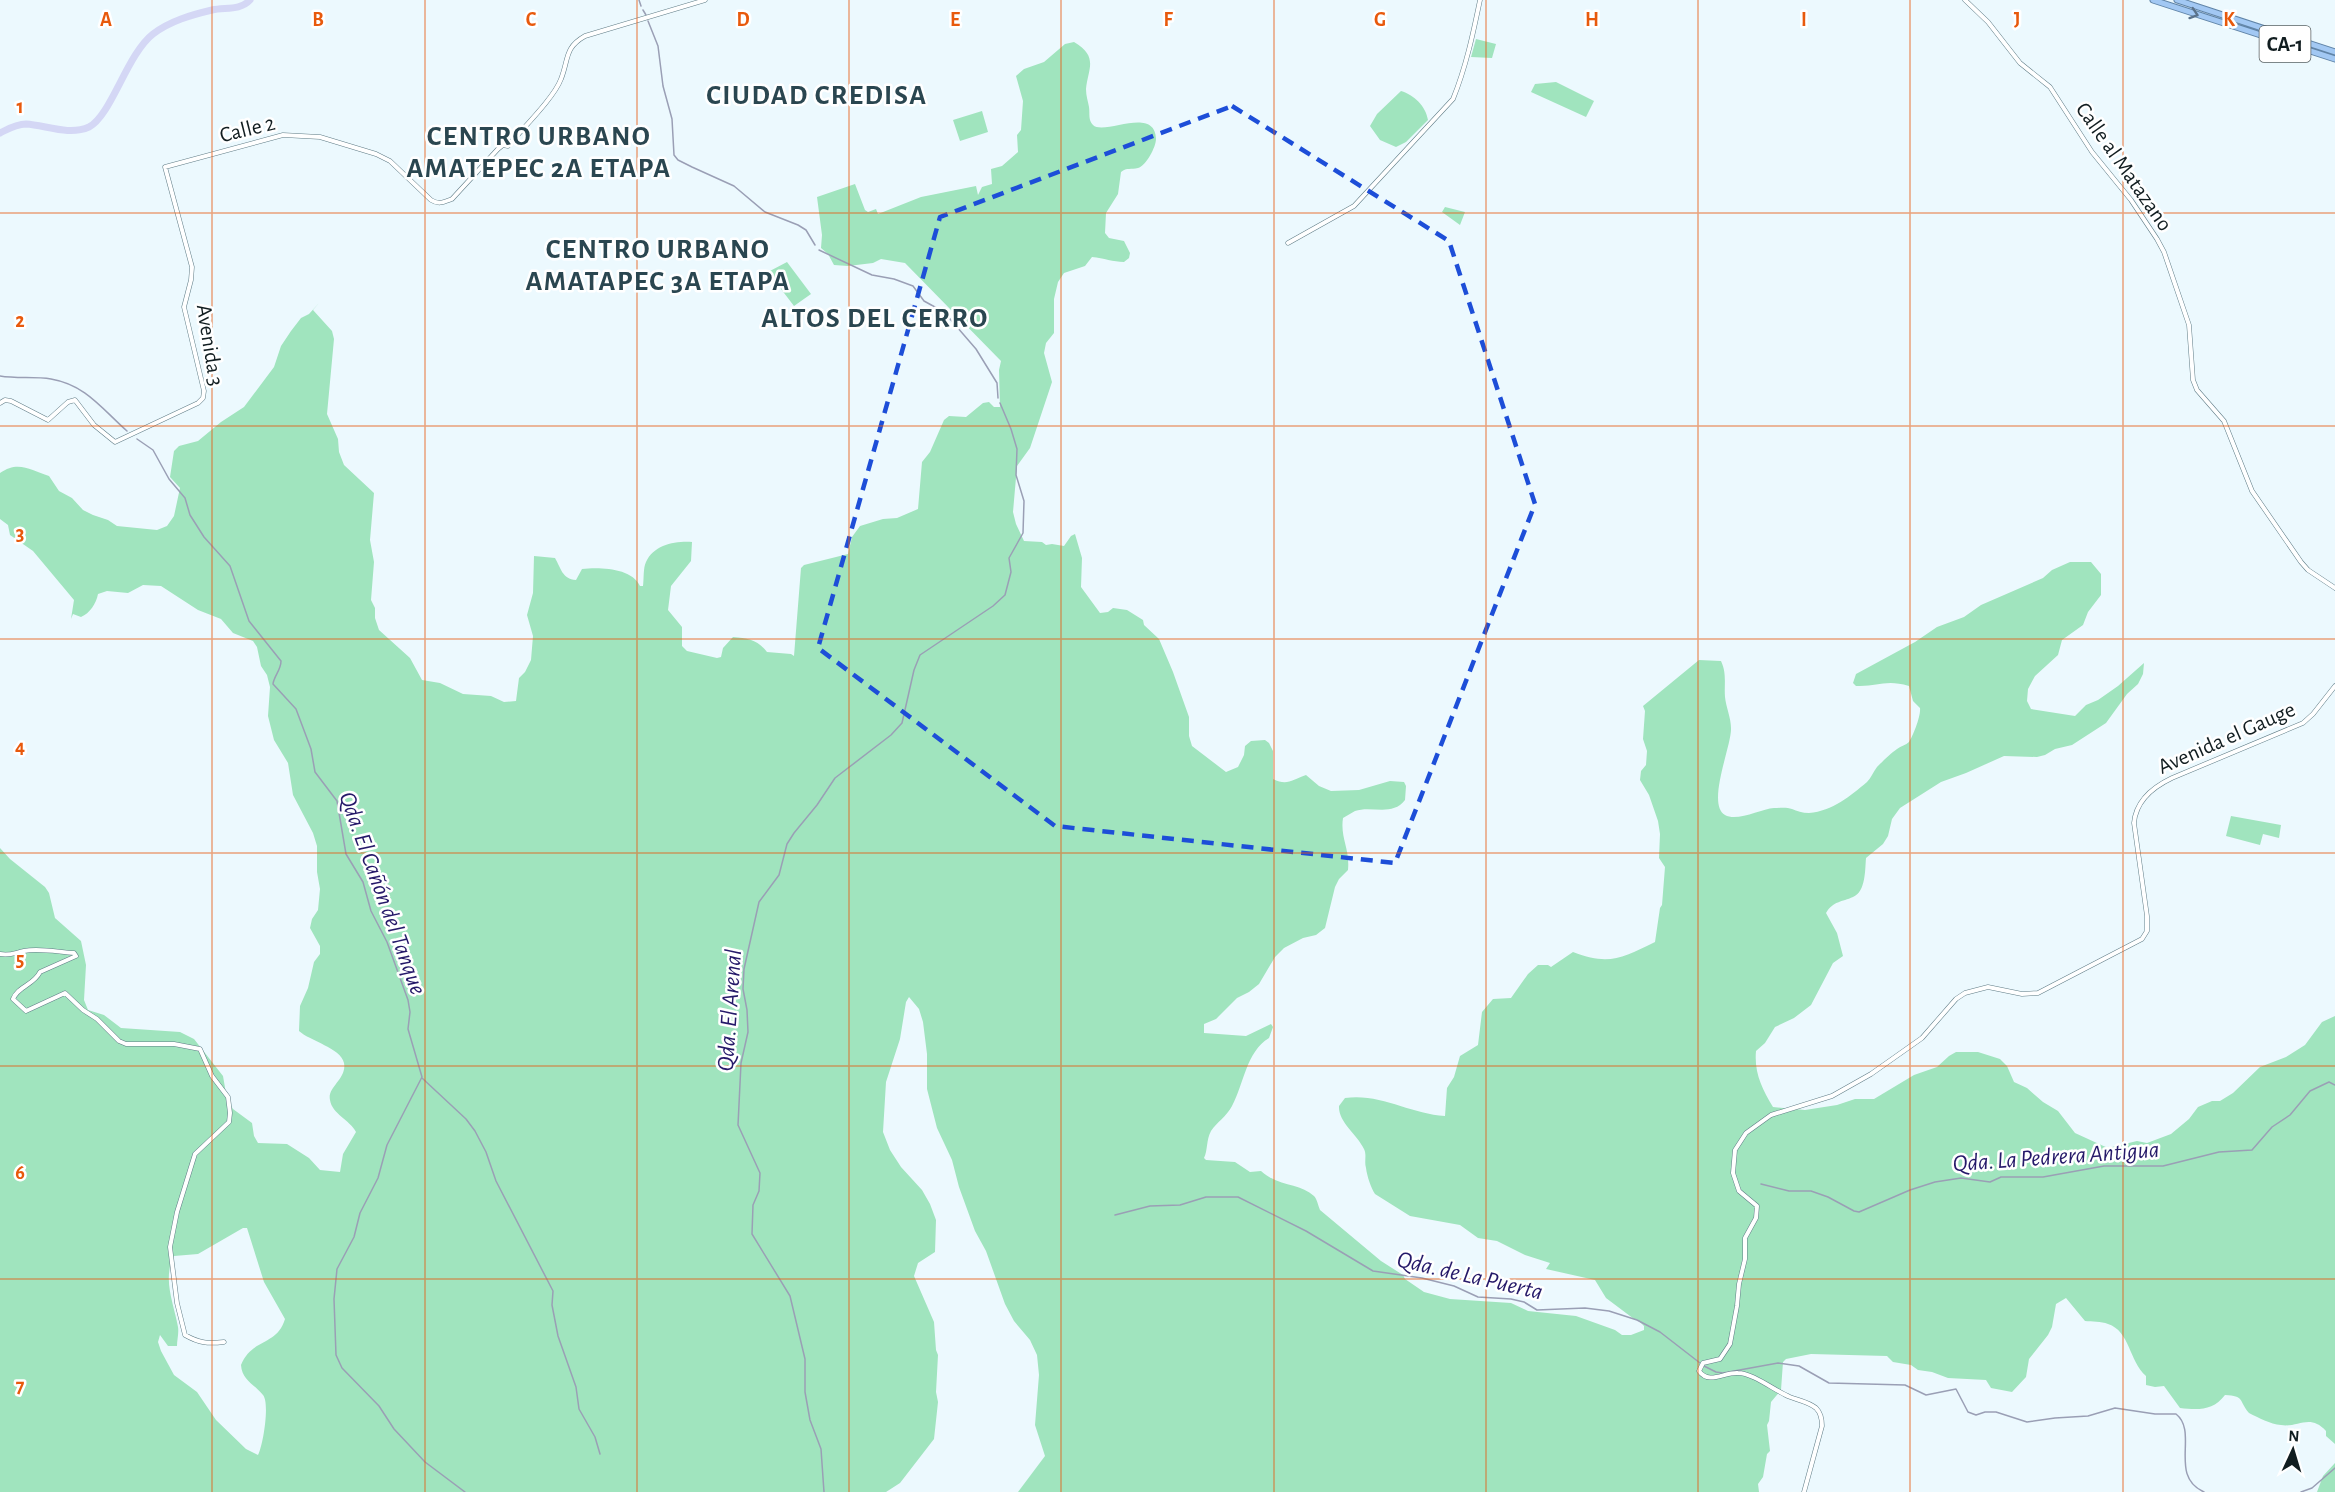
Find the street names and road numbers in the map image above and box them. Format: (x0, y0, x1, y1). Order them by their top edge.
road number: CA-1 (2260, 26, 2310, 62)
street label: Calle al Matazano (2072, 98, 2177, 235)
street label: Calle 2 (217, 111, 277, 146)
street label: Avenida 3 (193, 303, 227, 388)
street label: Avenida el Gauge (2154, 698, 2298, 778)

